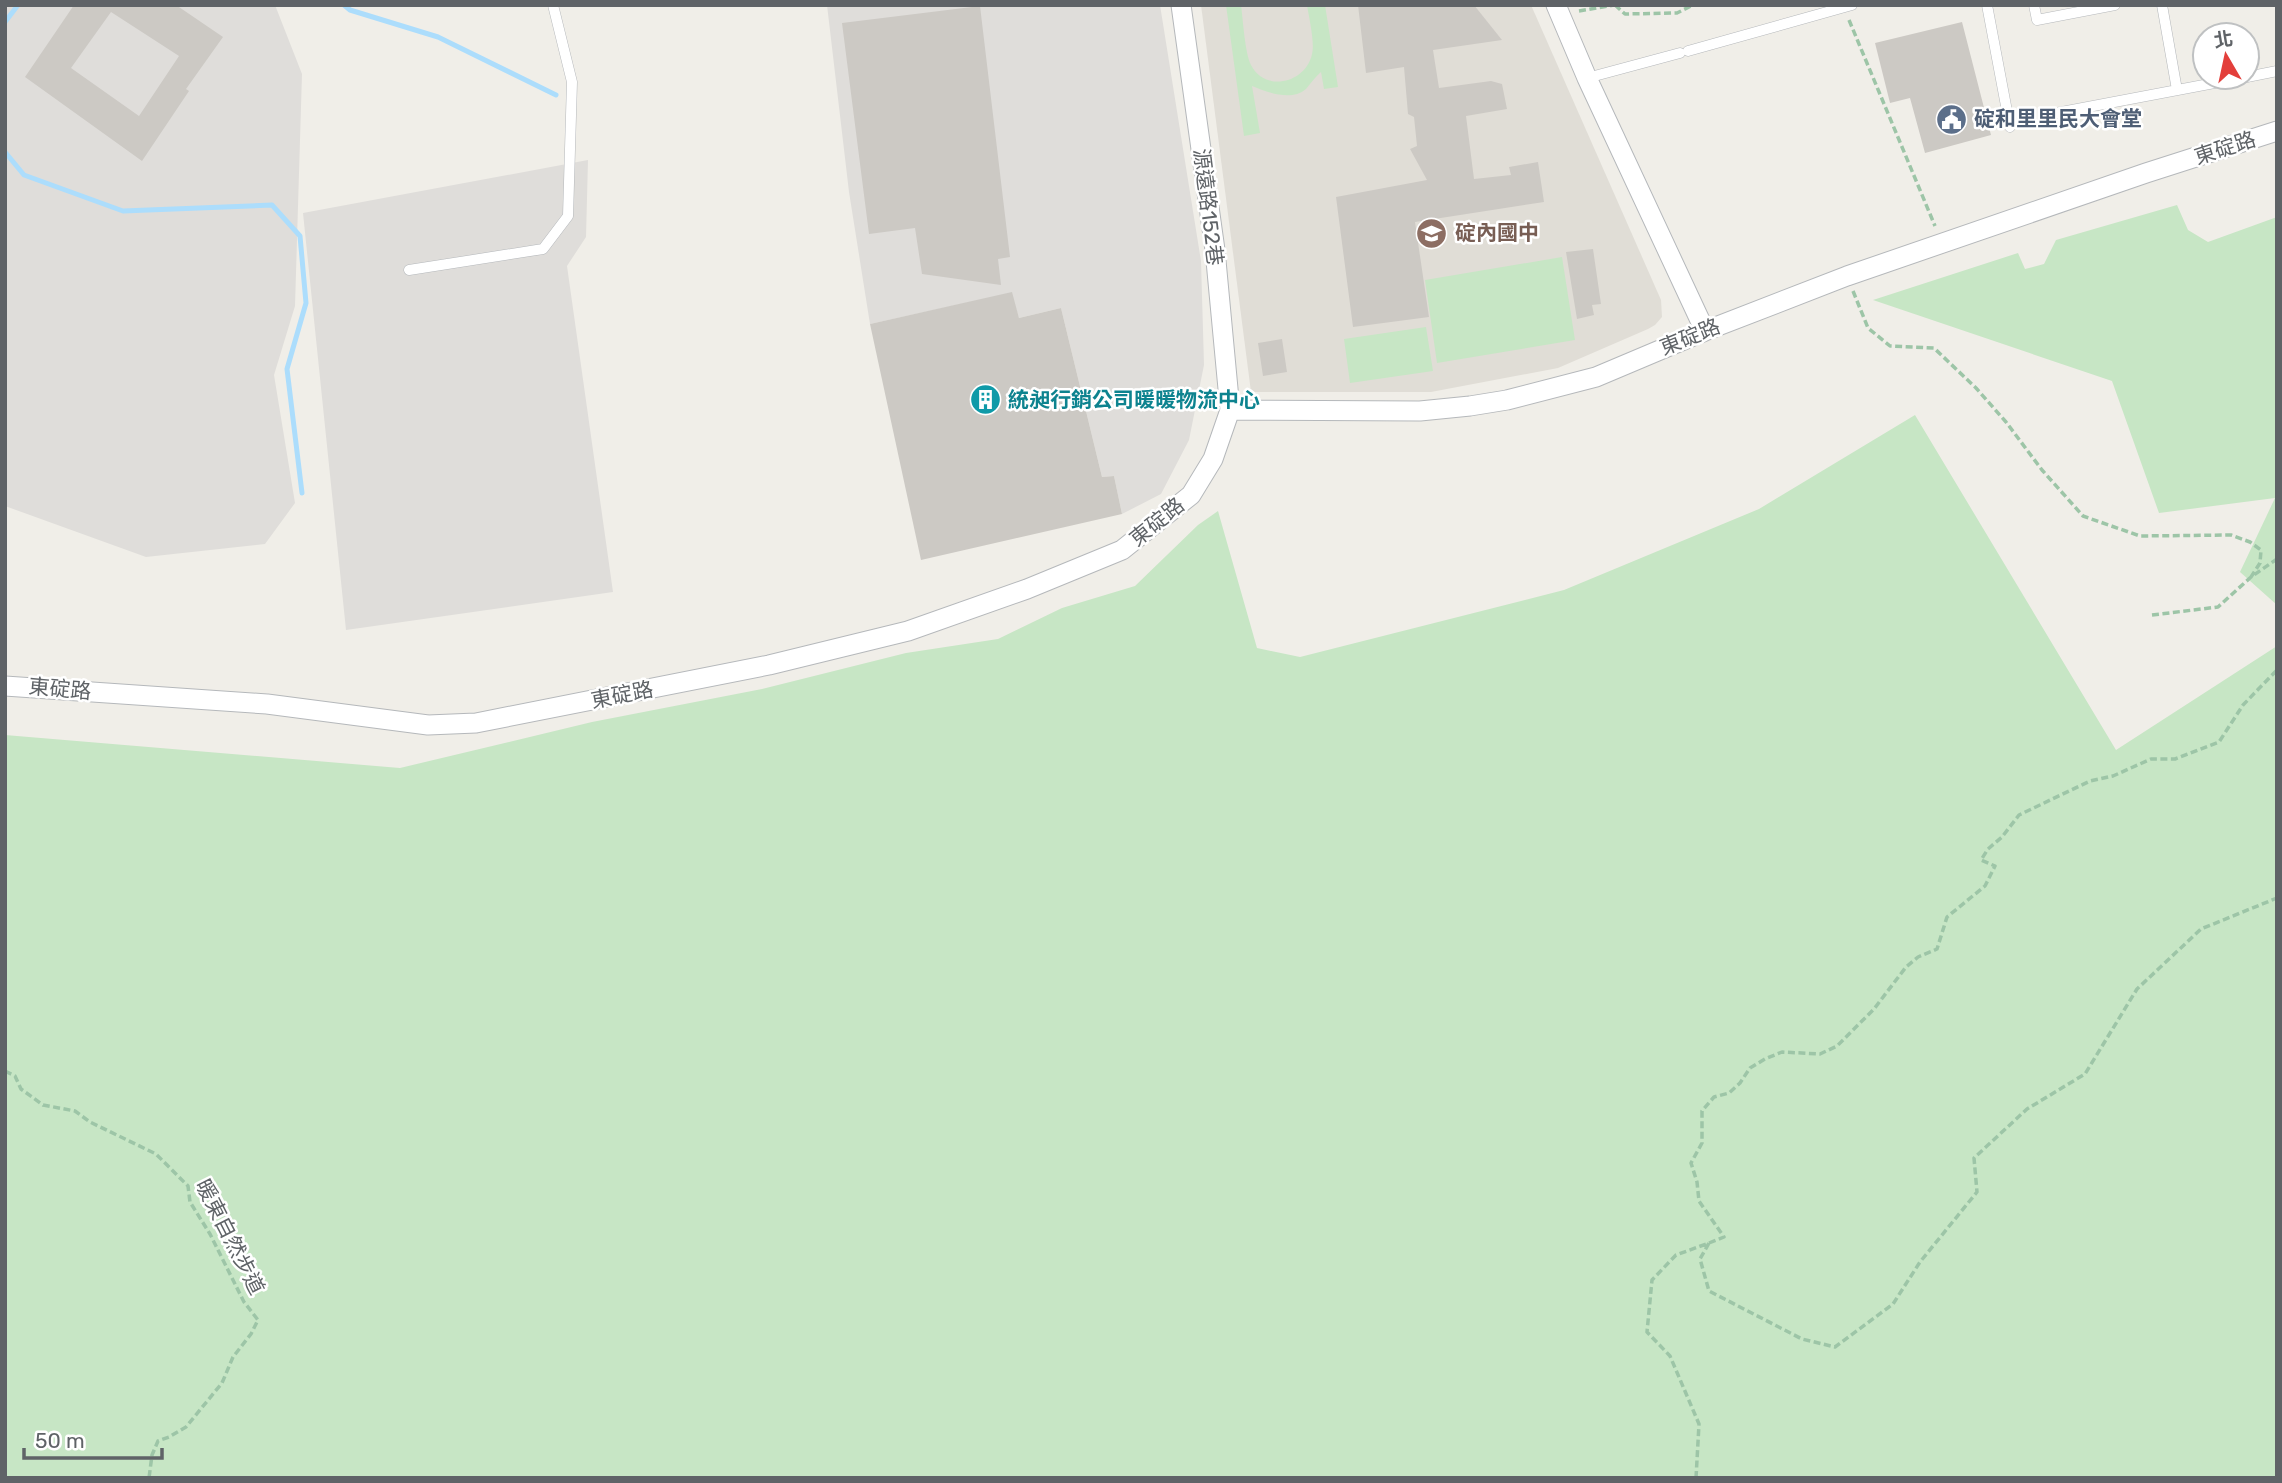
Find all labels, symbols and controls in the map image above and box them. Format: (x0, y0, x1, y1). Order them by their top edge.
north arrow (2191, 21, 2261, 91)
text: 北 (2212, 27, 2235, 53)
public building icon: 碇和里里民大會堂 (1934, 102, 1968, 136)
place label: 碇和里里民大會堂 (1974, 106, 2142, 131)
street label: 東碇路 (2191, 126, 2259, 169)
street label: 源遠路152巷 (1189, 147, 1228, 267)
school or university icon: 碇內國中 (1415, 216, 1449, 250)
place label: 碇內國中 (1455, 220, 1539, 245)
street label: 東碇路 (1656, 313, 1724, 360)
building icon: 統昶行銷公司暖暖物流中心 (968, 383, 1002, 417)
place label: 統昶行銷公司暖暖物流中心 (1008, 387, 1260, 412)
street label: 東碇路 (1124, 492, 1189, 551)
street label: 東碇路 (28, 673, 93, 704)
street label: 東碇路 (589, 676, 655, 713)
street label: 暖東自然步道 (191, 1175, 270, 1299)
scale bar (24, 1416, 163, 1460)
text: 50 m (35, 1428, 85, 1453)

